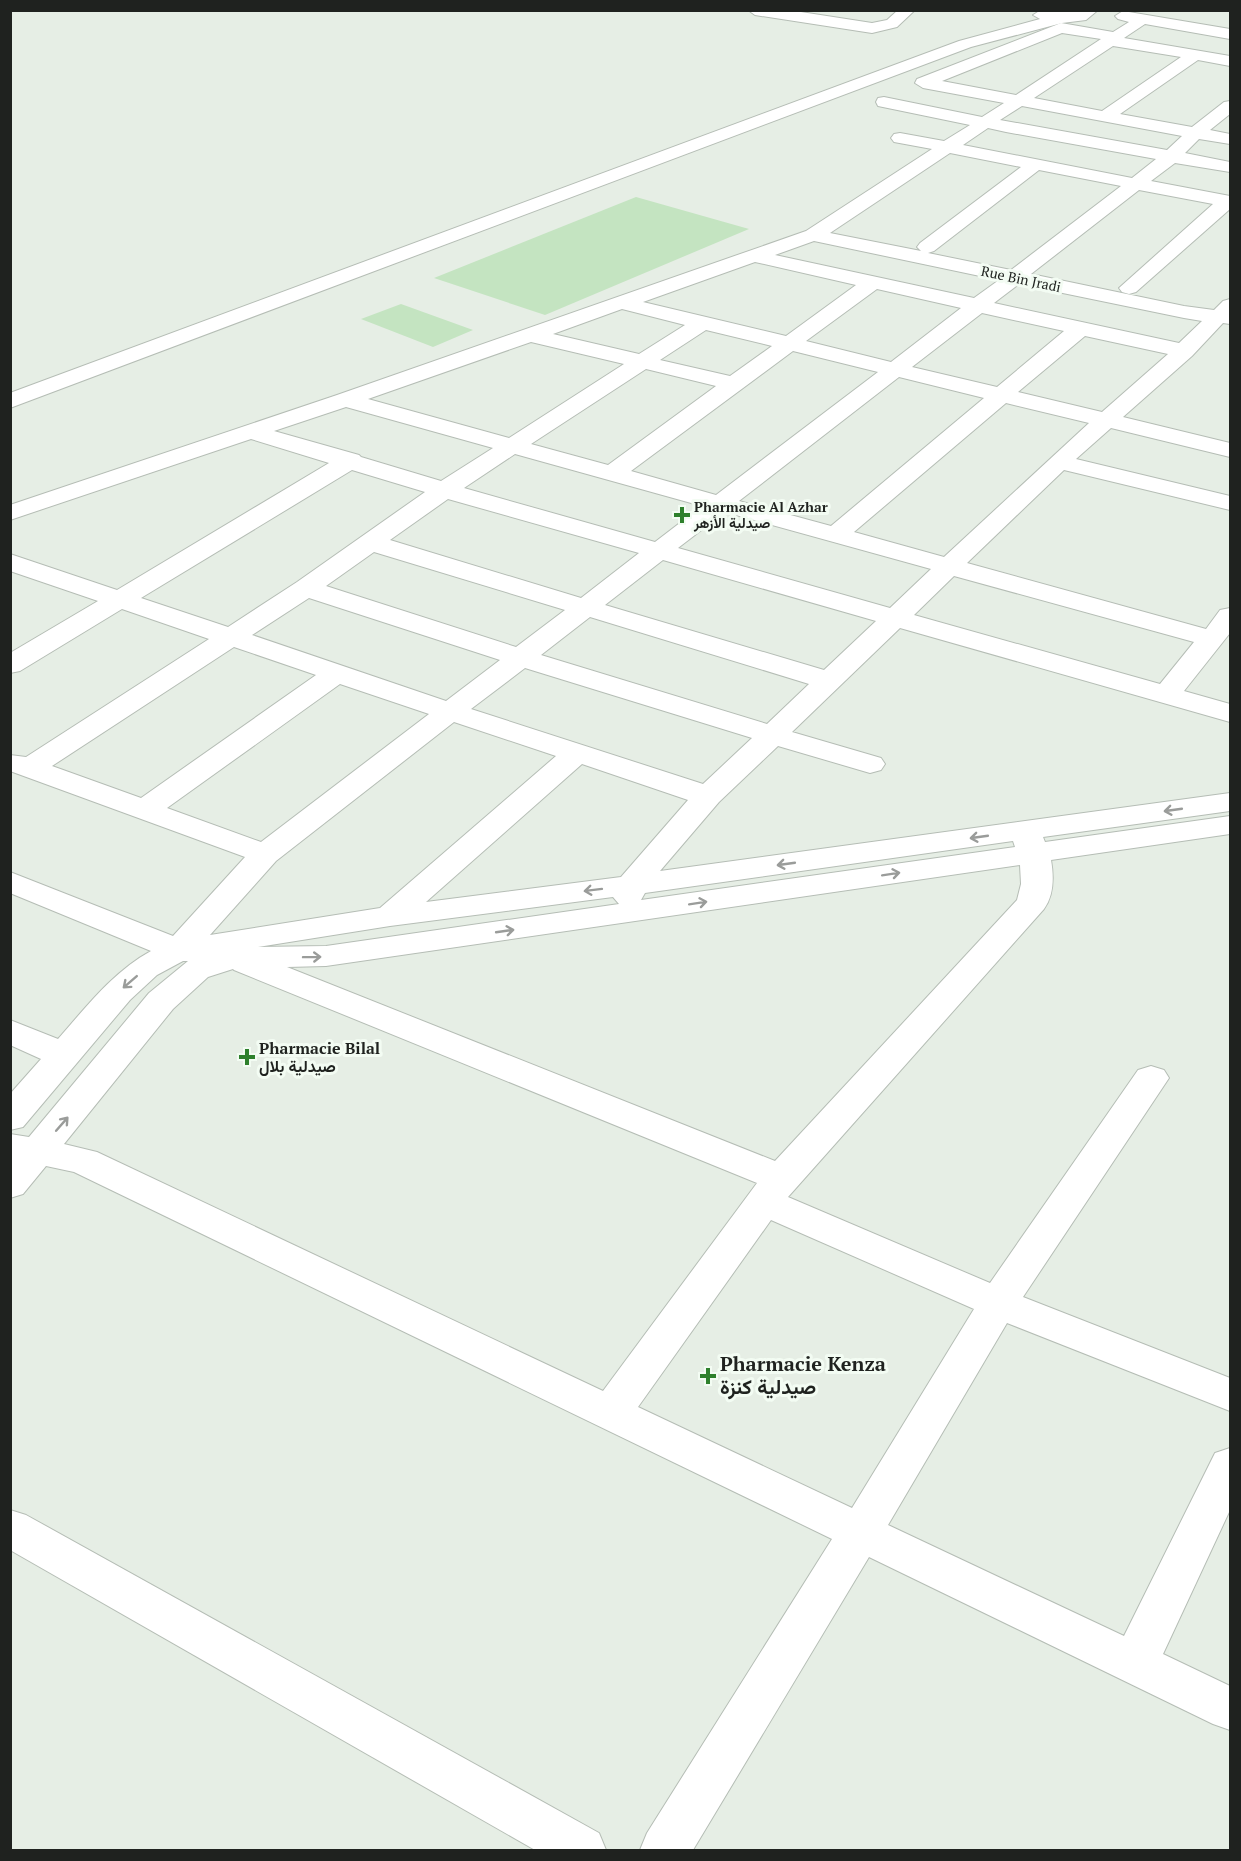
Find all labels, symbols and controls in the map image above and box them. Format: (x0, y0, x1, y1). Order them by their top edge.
street label: Rue Bin Jradi (979, 261, 1063, 296)
place label: Pharmacie Al Azhar صيدلية الأزهر (693, 497, 828, 532)
marker: Pharmacie Al Azhar صيدلية الأزهر (675, 508, 689, 522)
one-way arrow (1163, 804, 1183, 815)
one-way arrow (970, 831, 990, 842)
one-way arrow (777, 858, 797, 869)
one-way arrow (881, 869, 900, 880)
one-way arrow (584, 885, 604, 896)
one-way arrow (688, 898, 708, 909)
one-way arrow (495, 926, 515, 937)
one-way arrow (302, 951, 322, 962)
one-way arrow (122, 975, 137, 989)
place label: Pharmacie Bilal صيدلية بلال (259, 1037, 380, 1077)
marker: Pharmacie Bilal صيدلية بلال (240, 1050, 254, 1064)
one-way arrow (55, 1117, 69, 1132)
place label: Pharmacie Kenza صيدلية كنزة (720, 1350, 886, 1400)
marker: Pharmacie Kenza صيدلية كنزة (701, 1369, 715, 1383)

